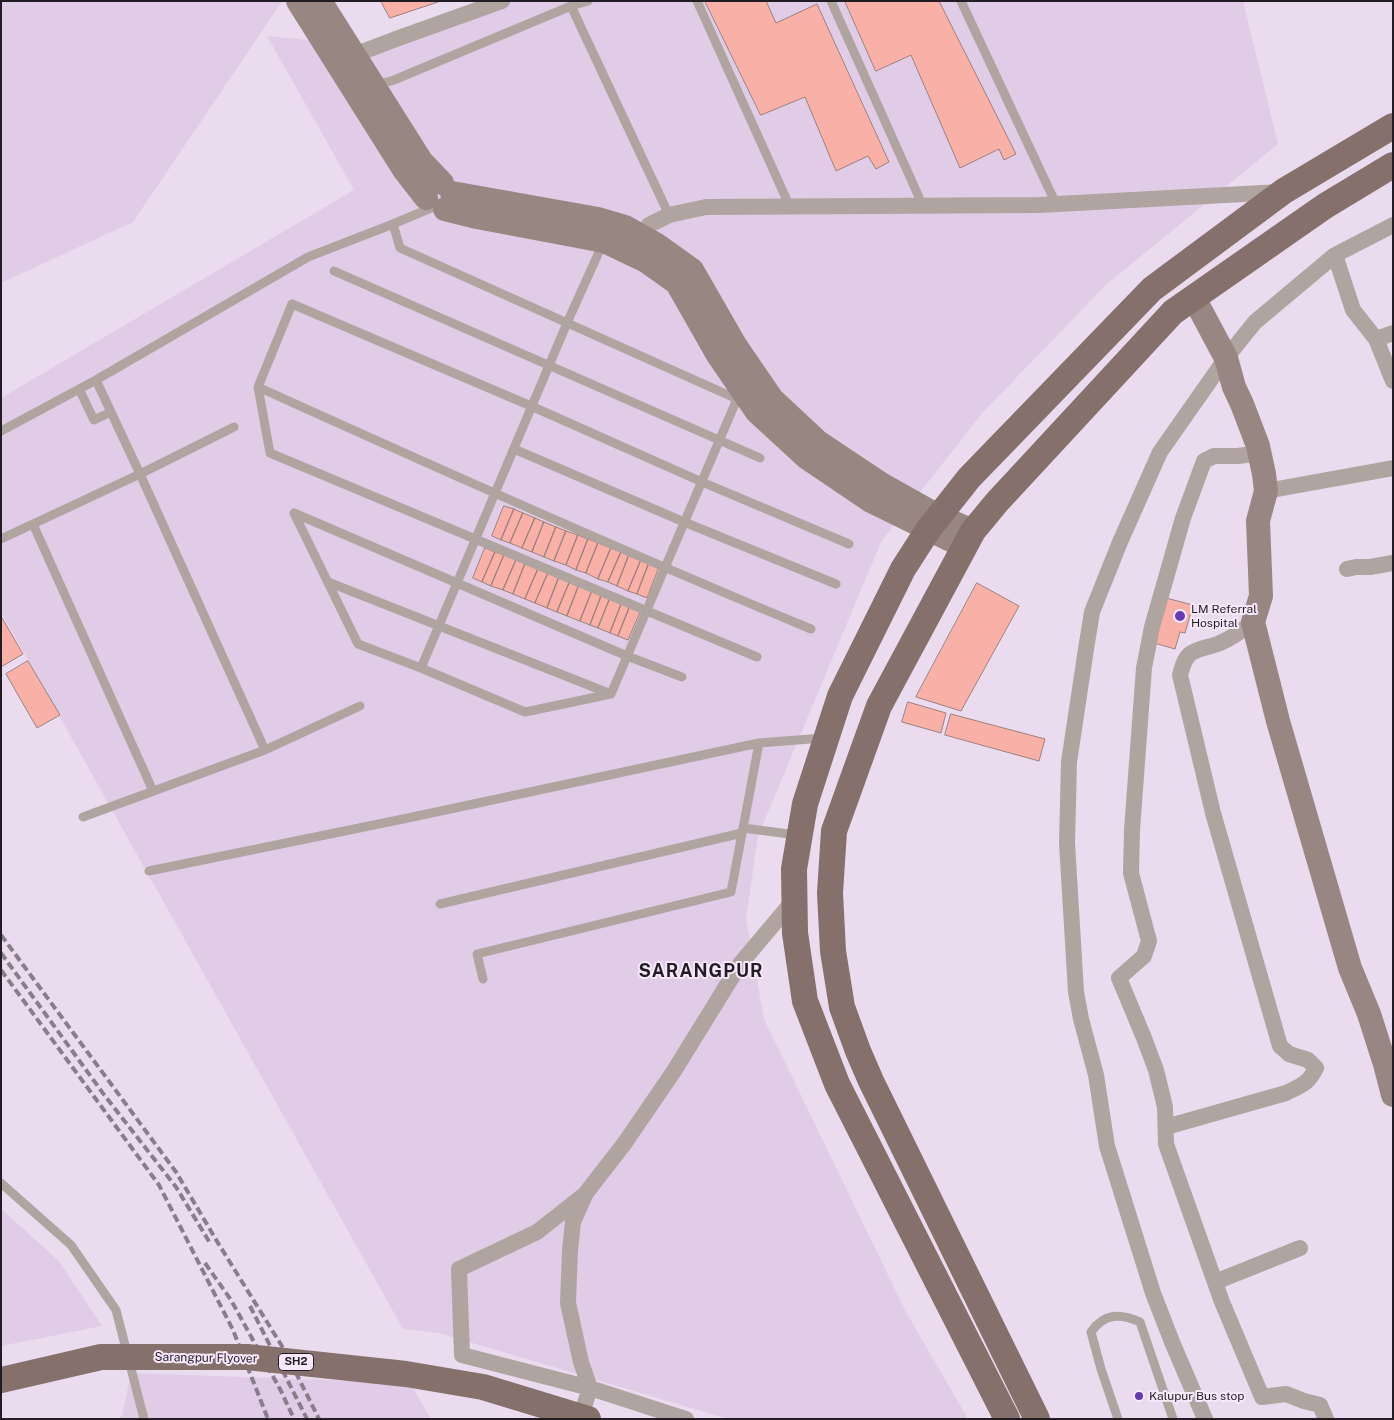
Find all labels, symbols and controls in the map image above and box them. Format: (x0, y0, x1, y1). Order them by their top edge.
place label: LM Referral Hospital (1191, 602, 1257, 630)
marker: LM Referral Hospital (1173, 609, 1187, 623)
district label: SARANGPUR (637, 960, 765, 982)
street label: Sarangpur Flyover (154, 1350, 258, 1366)
road number: SH2 (278, 1354, 314, 1370)
place label: Kalupur Bus stop (1149, 1389, 1244, 1403)
marker: Kalupur Bus stop (1133, 1390, 1145, 1402)

